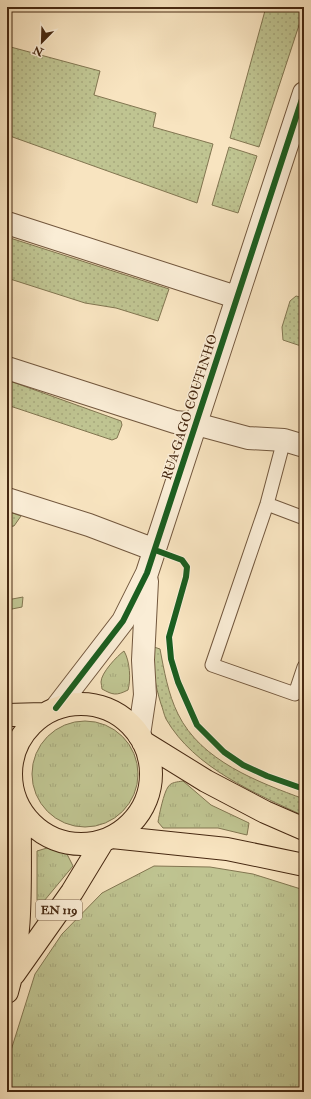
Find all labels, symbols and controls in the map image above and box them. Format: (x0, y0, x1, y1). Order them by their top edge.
north arrow (22, 22, 62, 62)
text: N (30, 42, 46, 59)
street label: RUA GAGO COUTINHO (159, 332, 221, 482)
road number: EN 119 (36, 900, 82, 920)

